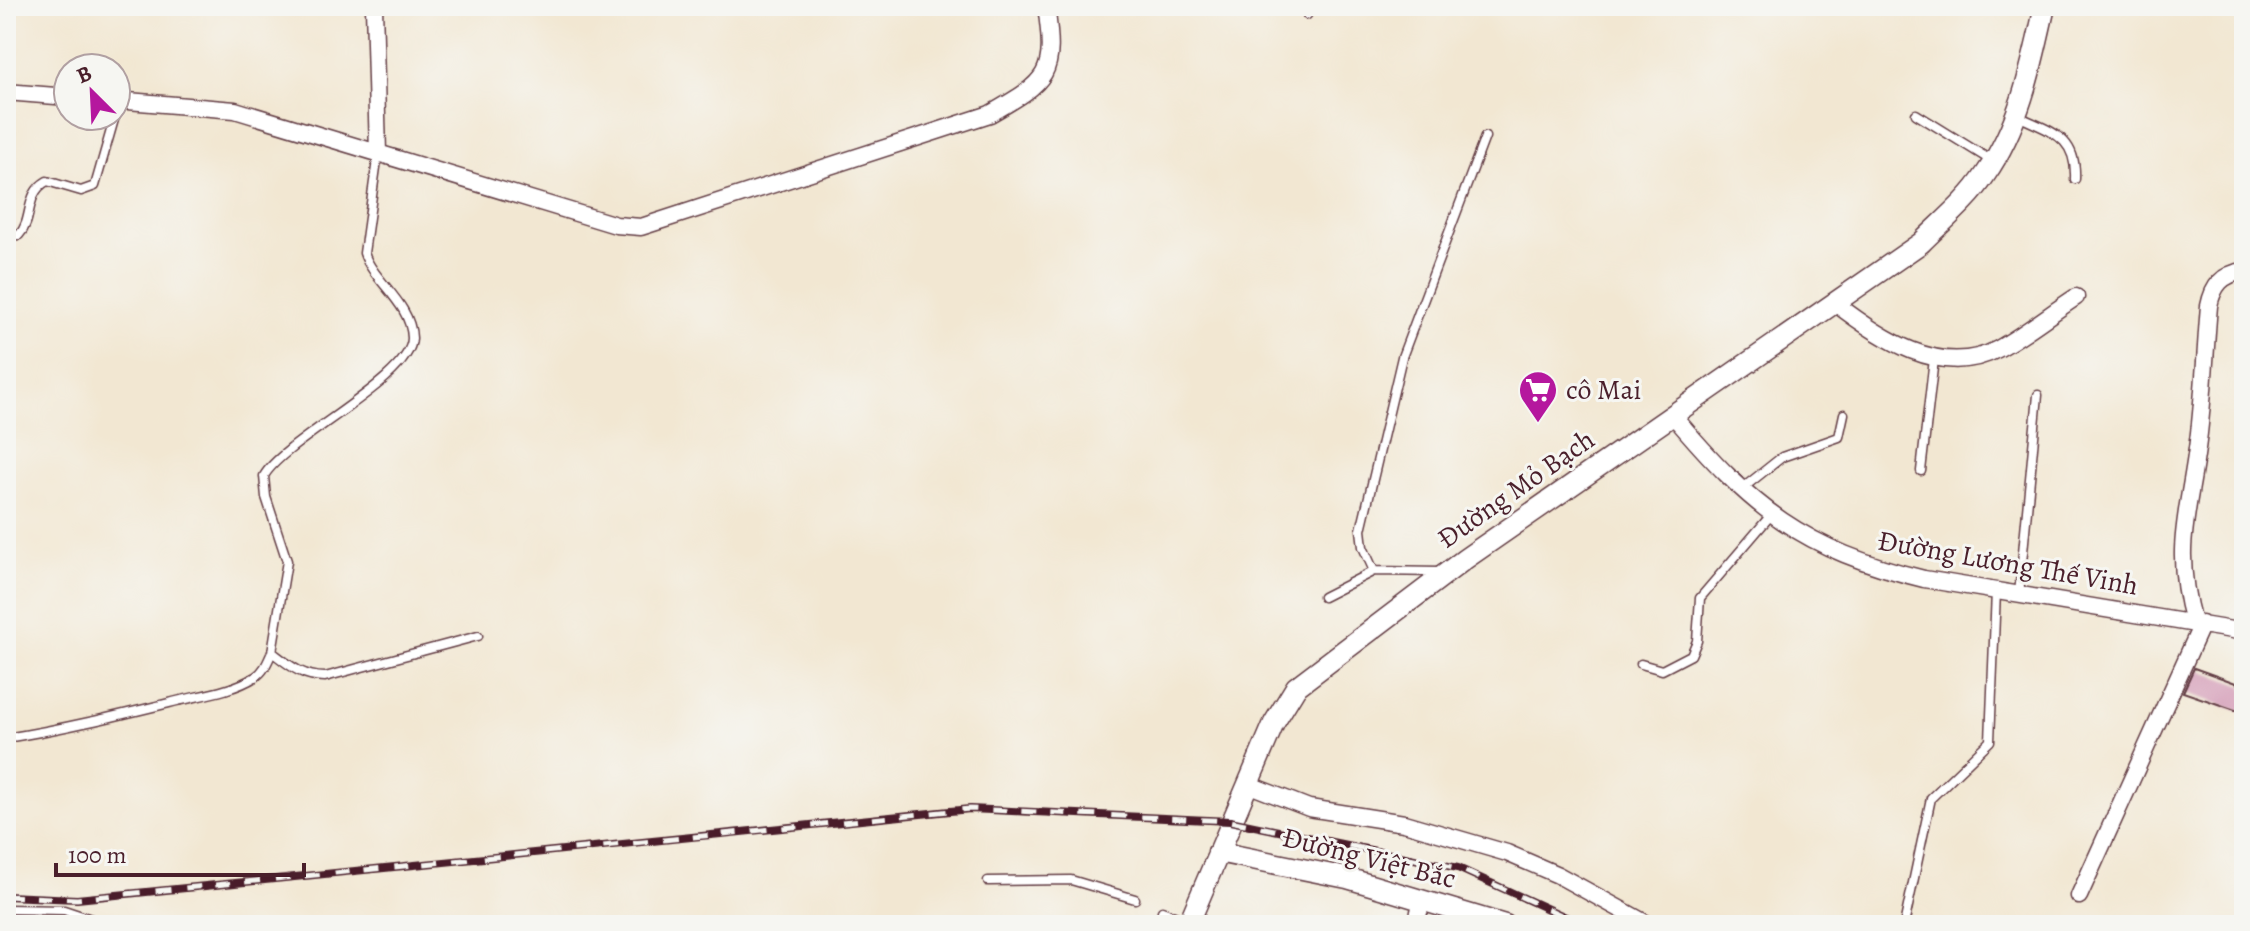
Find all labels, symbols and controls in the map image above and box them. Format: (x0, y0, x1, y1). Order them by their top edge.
north arrow (52, 52, 132, 132)
text: B (72, 58, 97, 91)
supermarket icon: cô Mai (1517, 369, 1559, 424)
place label: cô Mai (1566, 371, 1641, 409)
street label: Đường Mỏ Bạch (1430, 421, 1602, 557)
street label: Đường Lương Thế Vinh (1875, 521, 2141, 605)
street label: Đường Việt Bắc (1278, 818, 1460, 898)
scale bar (56, 827, 304, 877)
text: 100 m (68, 839, 127, 871)

